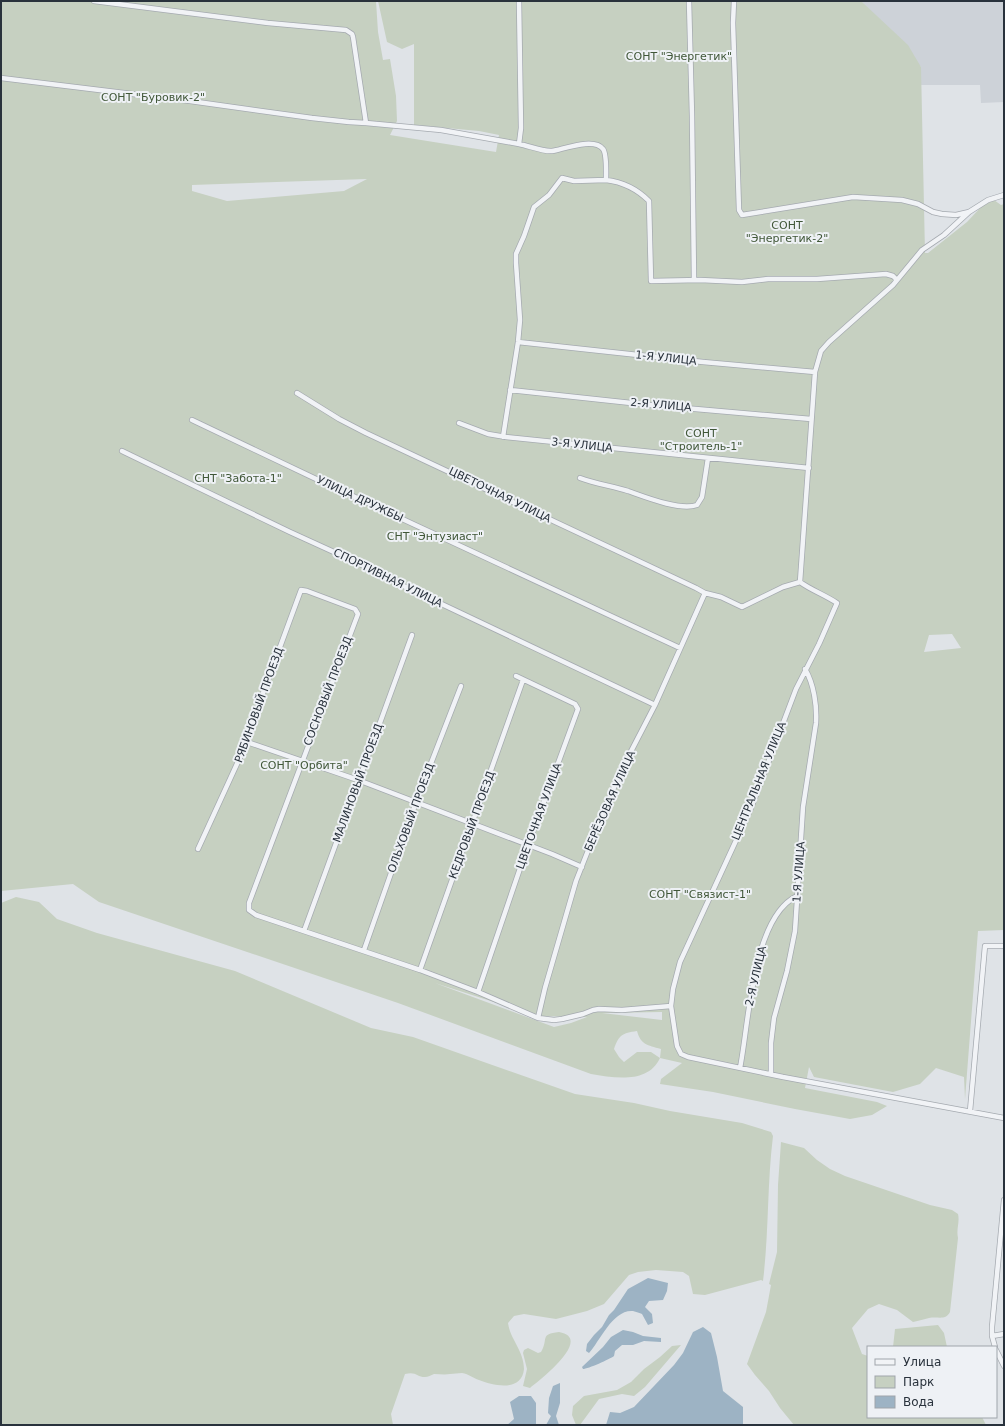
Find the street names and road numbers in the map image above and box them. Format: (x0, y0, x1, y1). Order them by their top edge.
street label: 1-Я УЛИЦА (635, 348, 698, 368)
street label: 2-Я УЛИЦА (630, 396, 693, 414)
street label: 3-Я УЛИЦА (551, 435, 614, 455)
street label: ЦВЕТОЧНАЯ УЛИЦА (447, 465, 554, 526)
street label: УЛИЦА ДРУЖБЫ (315, 473, 405, 525)
street label: СПОРТИВНАЯ УЛИЦА (331, 546, 445, 610)
street label: СОСНОВЫЙ ПРОЕЗД (301, 634, 355, 748)
street label: РЯБИНОВЫЙ ПРОЕЗД (232, 645, 286, 765)
street label: ЦЕНТРАЛЬНАЯ УЛИЦА (729, 719, 789, 842)
street label: МАЛИНОВЫЙ ПРОЕЗД (330, 721, 386, 844)
street label: БЕРЁЗОВАЯ УЛИЦА (582, 748, 638, 854)
street label: ОЛЬХОВЫЙ ПРОЕЗД (385, 761, 437, 875)
street label: ЦВЕТОЧНАЯ УЛИЦА (514, 761, 564, 871)
street label: КЕДРОВЫЙ ПРОЕЗД (446, 769, 498, 881)
street label: 1-Я УЛИЦА (790, 840, 808, 903)
street label: 2-Я УЛИЦА (743, 944, 769, 1007)

